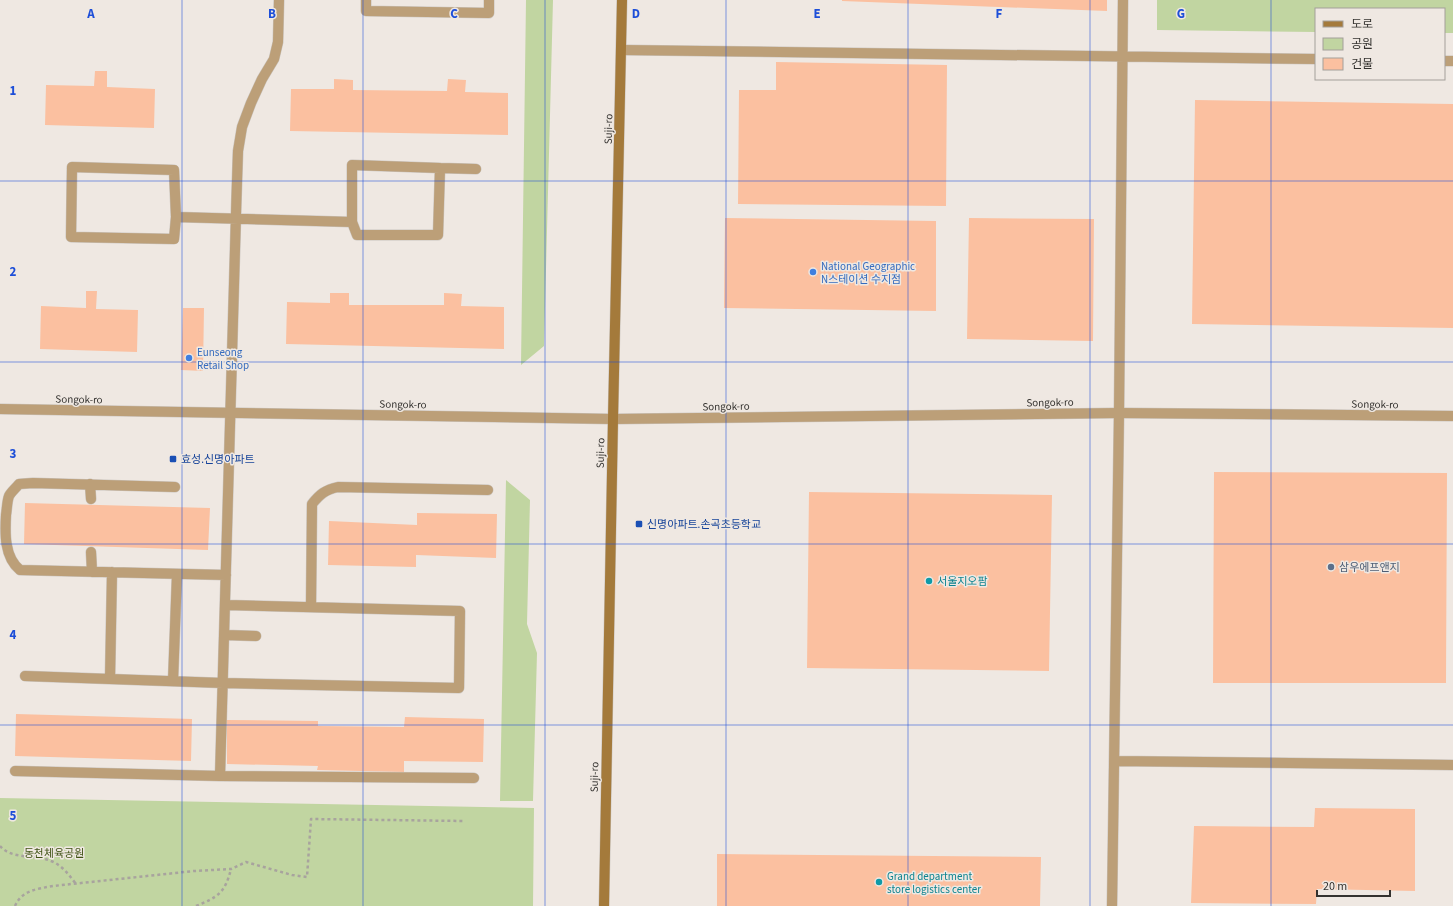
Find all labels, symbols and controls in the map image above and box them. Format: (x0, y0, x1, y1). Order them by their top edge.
text: A (86, 5, 95, 23)
text: B (268, 5, 276, 23)
text: C (450, 5, 458, 23)
text: D (632, 5, 640, 23)
text: E (813, 5, 821, 23)
text: F (996, 5, 1003, 23)
text: G (1177, 5, 1185, 23)
legend (1315, 8, 1445, 80)
text: 도로 (1351, 16, 1373, 33)
text: 공원 (1351, 36, 1373, 53)
text: 건물 (1351, 56, 1373, 73)
text: 1 (10, 82, 17, 100)
street label: Suji-ro (601, 114, 616, 144)
place label: National Geographic N스테이션 수지점 (821, 259, 915, 287)
text: 2 (10, 263, 17, 281)
marker: National Geographic N스테이션 수지점 (808, 267, 818, 277)
place label: Eunseong Retail Shop (197, 345, 249, 373)
marker: Eunseong Retail Shop (184, 353, 194, 363)
street label: Songok-ro (55, 392, 103, 407)
street label: Songok-ro (1026, 395, 1074, 410)
street label: Songok-ro (379, 397, 427, 412)
street label: Songok-ro (1351, 397, 1399, 412)
street label: Songok-ro (702, 399, 750, 414)
street label: Suji-ro (593, 438, 608, 468)
text: 3 (10, 445, 17, 463)
place label: 효성.신명아파트 (181, 452, 255, 467)
marker: 효성.신명아파트 (168, 454, 178, 464)
place label: 신명아파트.손곡초등학교 (647, 517, 761, 532)
marker: 신명아파트.손곡초등학교 (634, 519, 644, 529)
place label: 삼우에프앤지 (1339, 560, 1400, 575)
marker: 삼우에프앤지 (1326, 562, 1336, 572)
place label: 서울지오팜 (937, 574, 988, 589)
marker: 서울지오팜 (924, 576, 934, 586)
text: 4 (10, 626, 17, 644)
street label: Suji-ro (587, 762, 602, 792)
text: 5 (10, 807, 17, 825)
park label: 동천체육공원 (24, 846, 84, 861)
place label: Grand department store logistics center (887, 869, 981, 897)
scale bar (1317, 872, 1390, 898)
marker: Grand department store logistics center (874, 877, 884, 887)
text: 20 m (1323, 878, 1347, 895)

